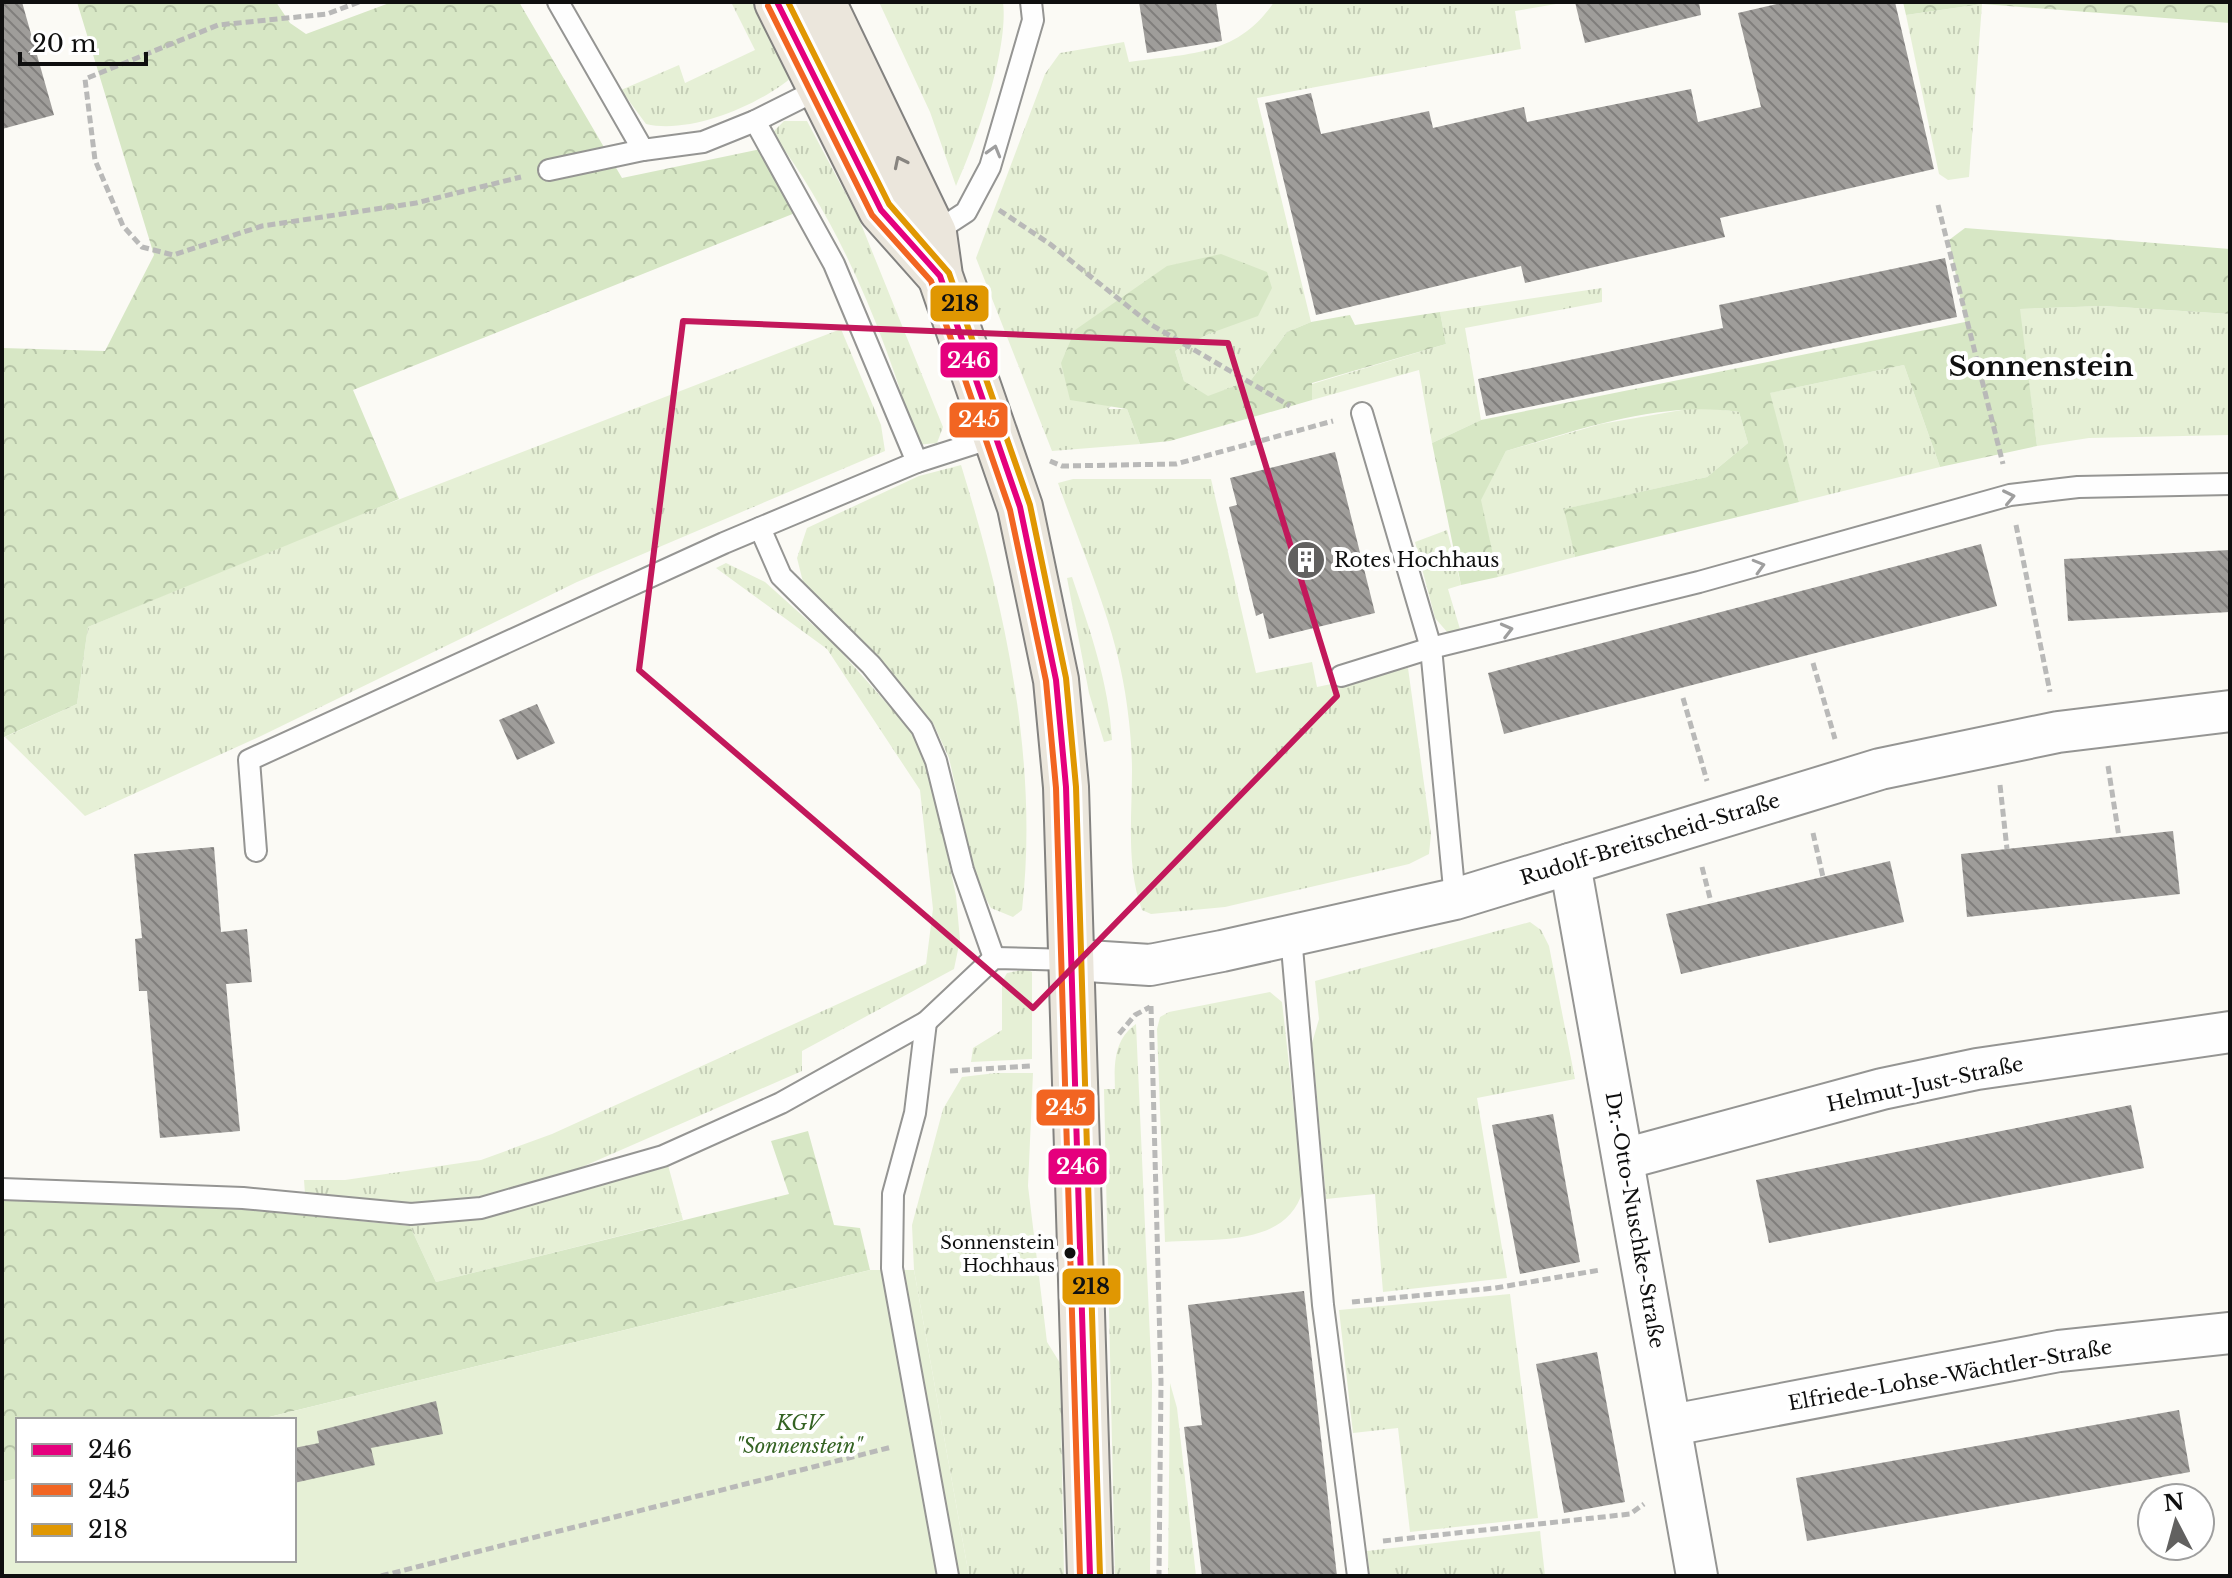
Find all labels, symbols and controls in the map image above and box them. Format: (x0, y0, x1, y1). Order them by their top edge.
scale bar (20, 16, 146, 66)
text: 20 m (32, 29, 97, 58)
one-way arrow (985, 144, 1001, 158)
one-way arrow (894, 156, 910, 171)
line badge: 218 (929, 284, 990, 323)
text: 218 (941, 290, 979, 317)
line badge: 246 (939, 341, 999, 379)
text: 246 (947, 347, 991, 374)
district label: Sonnenstein (1948, 349, 2134, 384)
line badge: 245 (948, 401, 1009, 439)
text: 245 (958, 406, 1000, 433)
one-way arrow (2003, 489, 2016, 506)
building icon: Rotes Hochhaus (1285, 539, 1327, 581)
place label: Rotes Hochhaus (1334, 548, 1499, 572)
one-way arrow (1751, 558, 1765, 575)
one-way arrow (1499, 622, 1513, 639)
street label: Rudolf-Breitscheid-Straße (1517, 788, 1783, 890)
street label: Helmut-Just-Straße (1824, 1051, 2026, 1117)
line badge: 245 (1035, 1088, 1096, 1127)
street label: Dr.-Otto-Nuschke-Straße (1601, 1090, 1669, 1350)
text: 245 (1045, 1094, 1087, 1121)
line badge: 246 (1047, 1147, 1108, 1186)
text: 246 (1056, 1153, 1100, 1180)
place label: Sonnenstein Hochhaus (940, 1232, 1055, 1277)
marker: Sonnenstein Hochhaus (1062, 1245, 1078, 1261)
line badge: 218 (1061, 1267, 1122, 1306)
text: 218 (1072, 1273, 1110, 1300)
street label: Elfriede-Lohse-Wächtler-Straße (1786, 1335, 2114, 1415)
park label: KGV "Sonnenstein" (736, 1411, 864, 1458)
legend (16, 1418, 296, 1562)
text: 246 (88, 1435, 132, 1464)
text: 245 (88, 1475, 130, 1504)
north arrow (2136, 1482, 2216, 1562)
text: N (2162, 1488, 2186, 1517)
text: 218 (88, 1515, 128, 1544)

